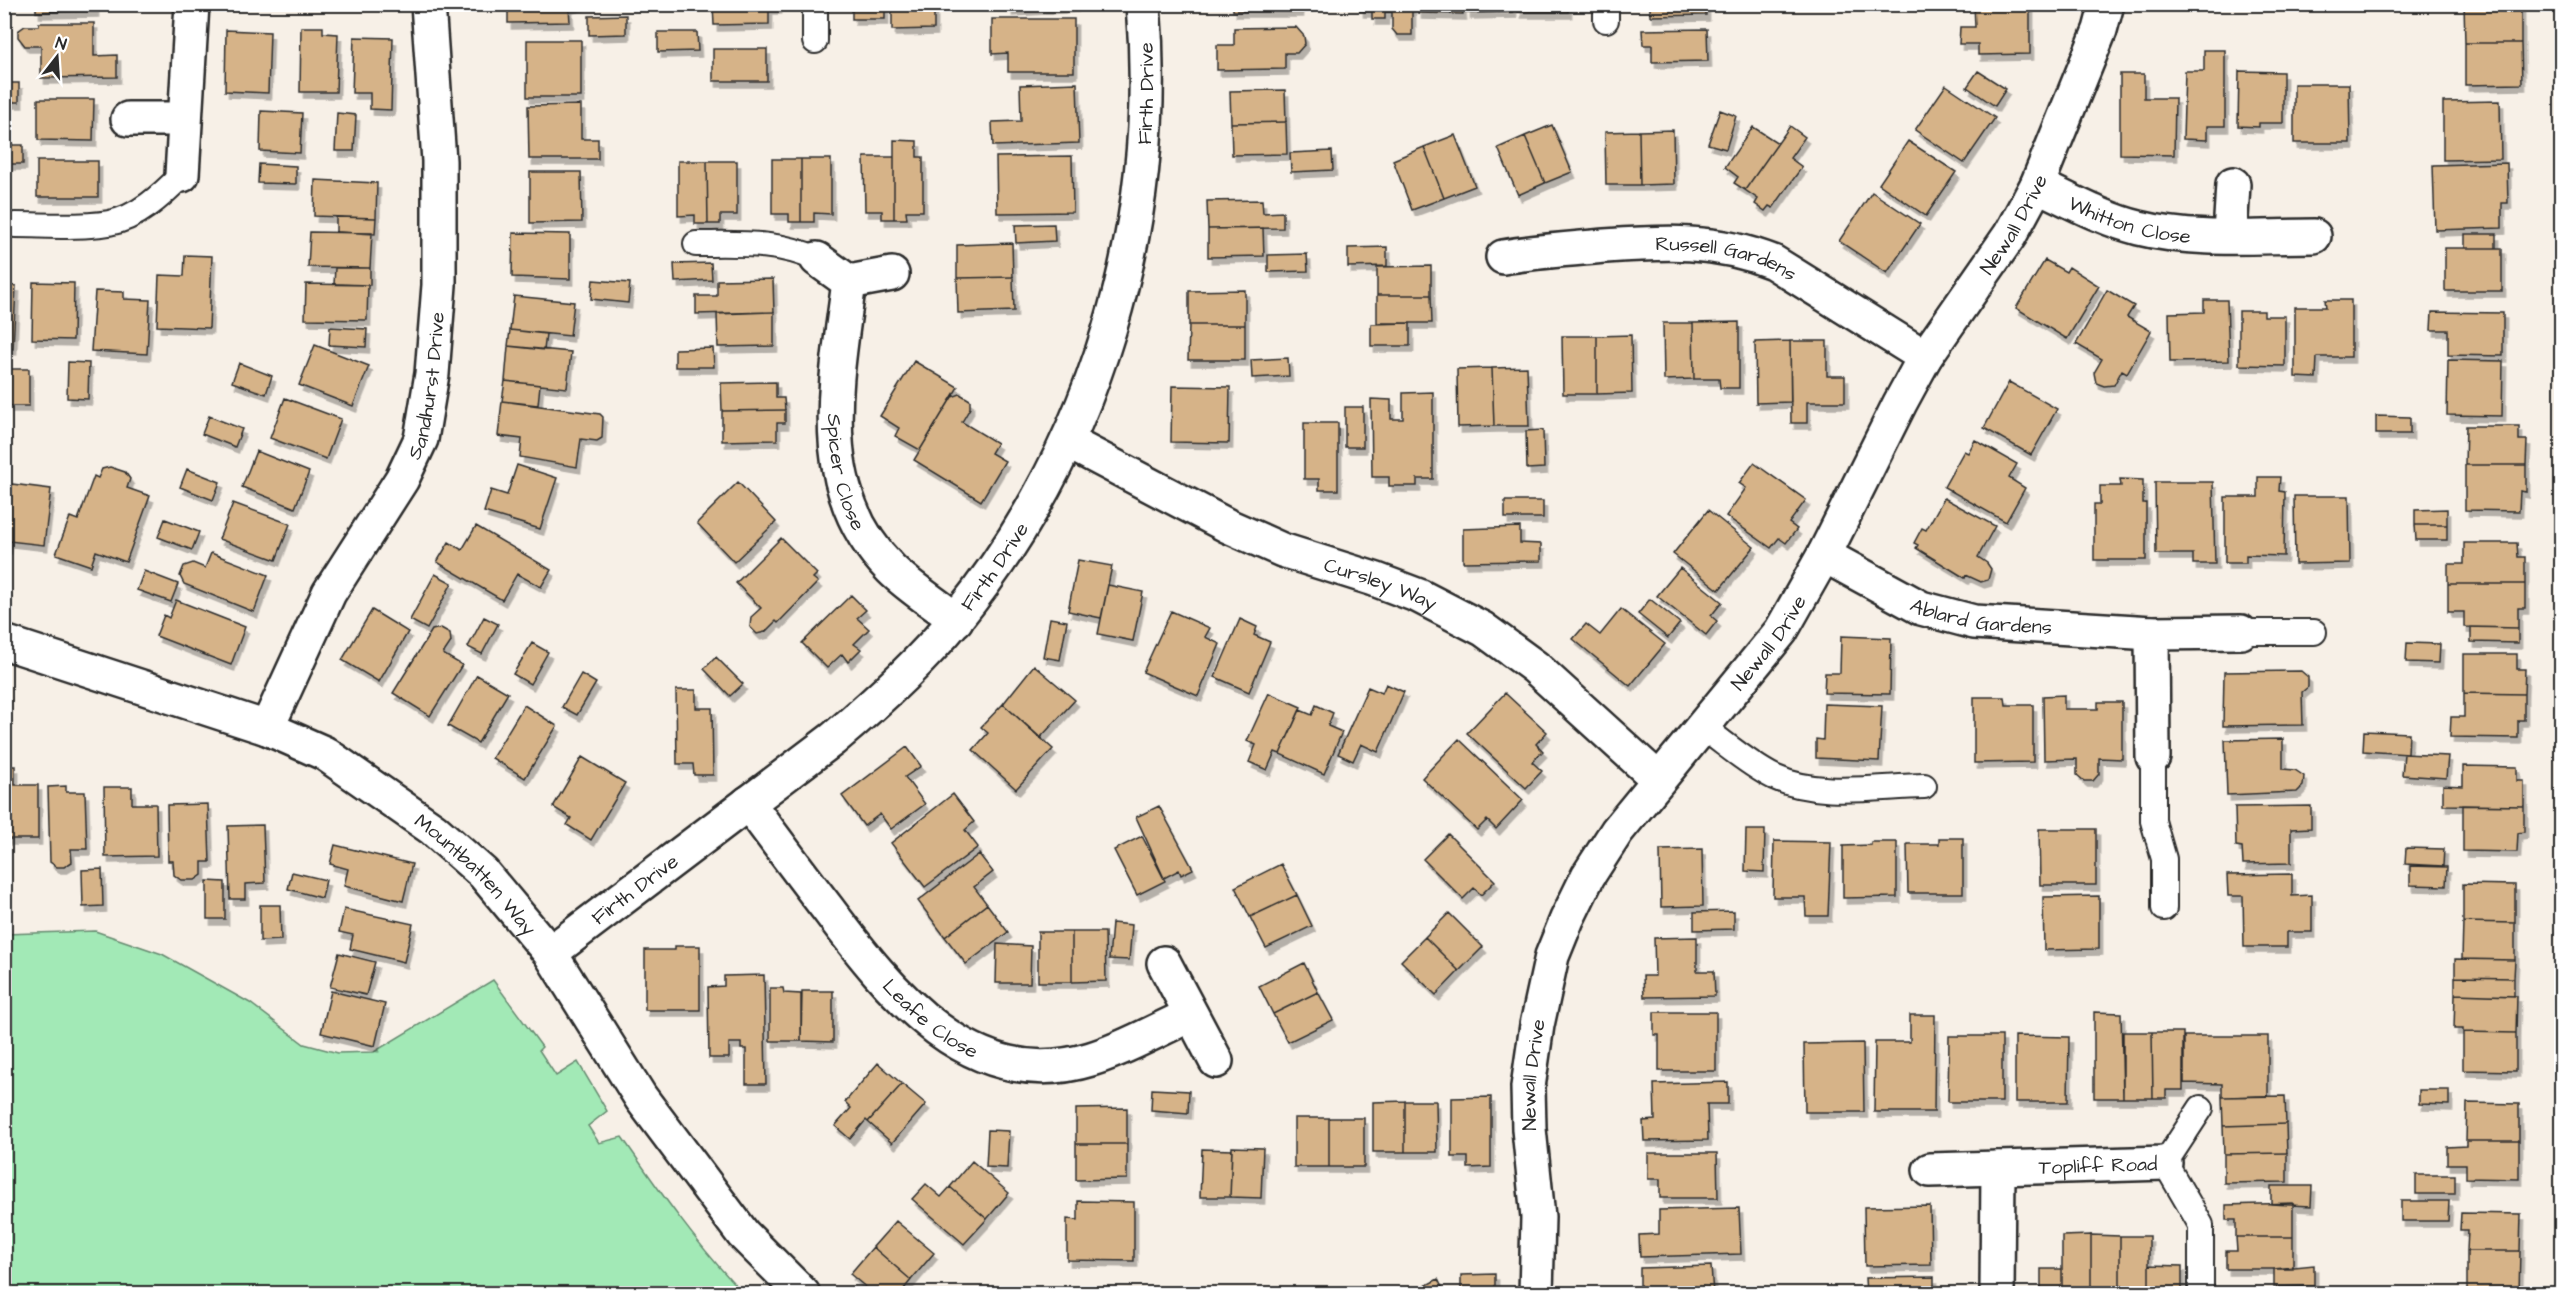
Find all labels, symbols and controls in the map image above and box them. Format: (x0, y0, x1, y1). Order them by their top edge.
north arrow (27, 27, 87, 87)
text: N (53, 32, 69, 56)
street label: Firth Drive (1131, 42, 1161, 146)
street label: Newall Drive (1974, 170, 2055, 281)
street label: Whitton Close (2064, 189, 2192, 251)
street label: Russell Gardens (1655, 230, 1802, 288)
street label: Sandhurst Drive (400, 311, 452, 464)
street label: Spicer Close (820, 414, 872, 536)
street label: Firth Drive (955, 517, 1036, 617)
street label: Cursley Way (1320, 551, 1442, 619)
street label: Newall Drive (1725, 590, 1814, 697)
street label: Ablard Gardens (1905, 592, 2053, 642)
street label: Mountbatten Way (409, 807, 542, 942)
street label: Firth Drive (586, 848, 684, 932)
street label: Leafe Close (876, 973, 983, 1066)
street label: Newall Drive (1515, 1016, 1553, 1131)
street label: Topliff Road (2038, 1150, 2158, 1182)

